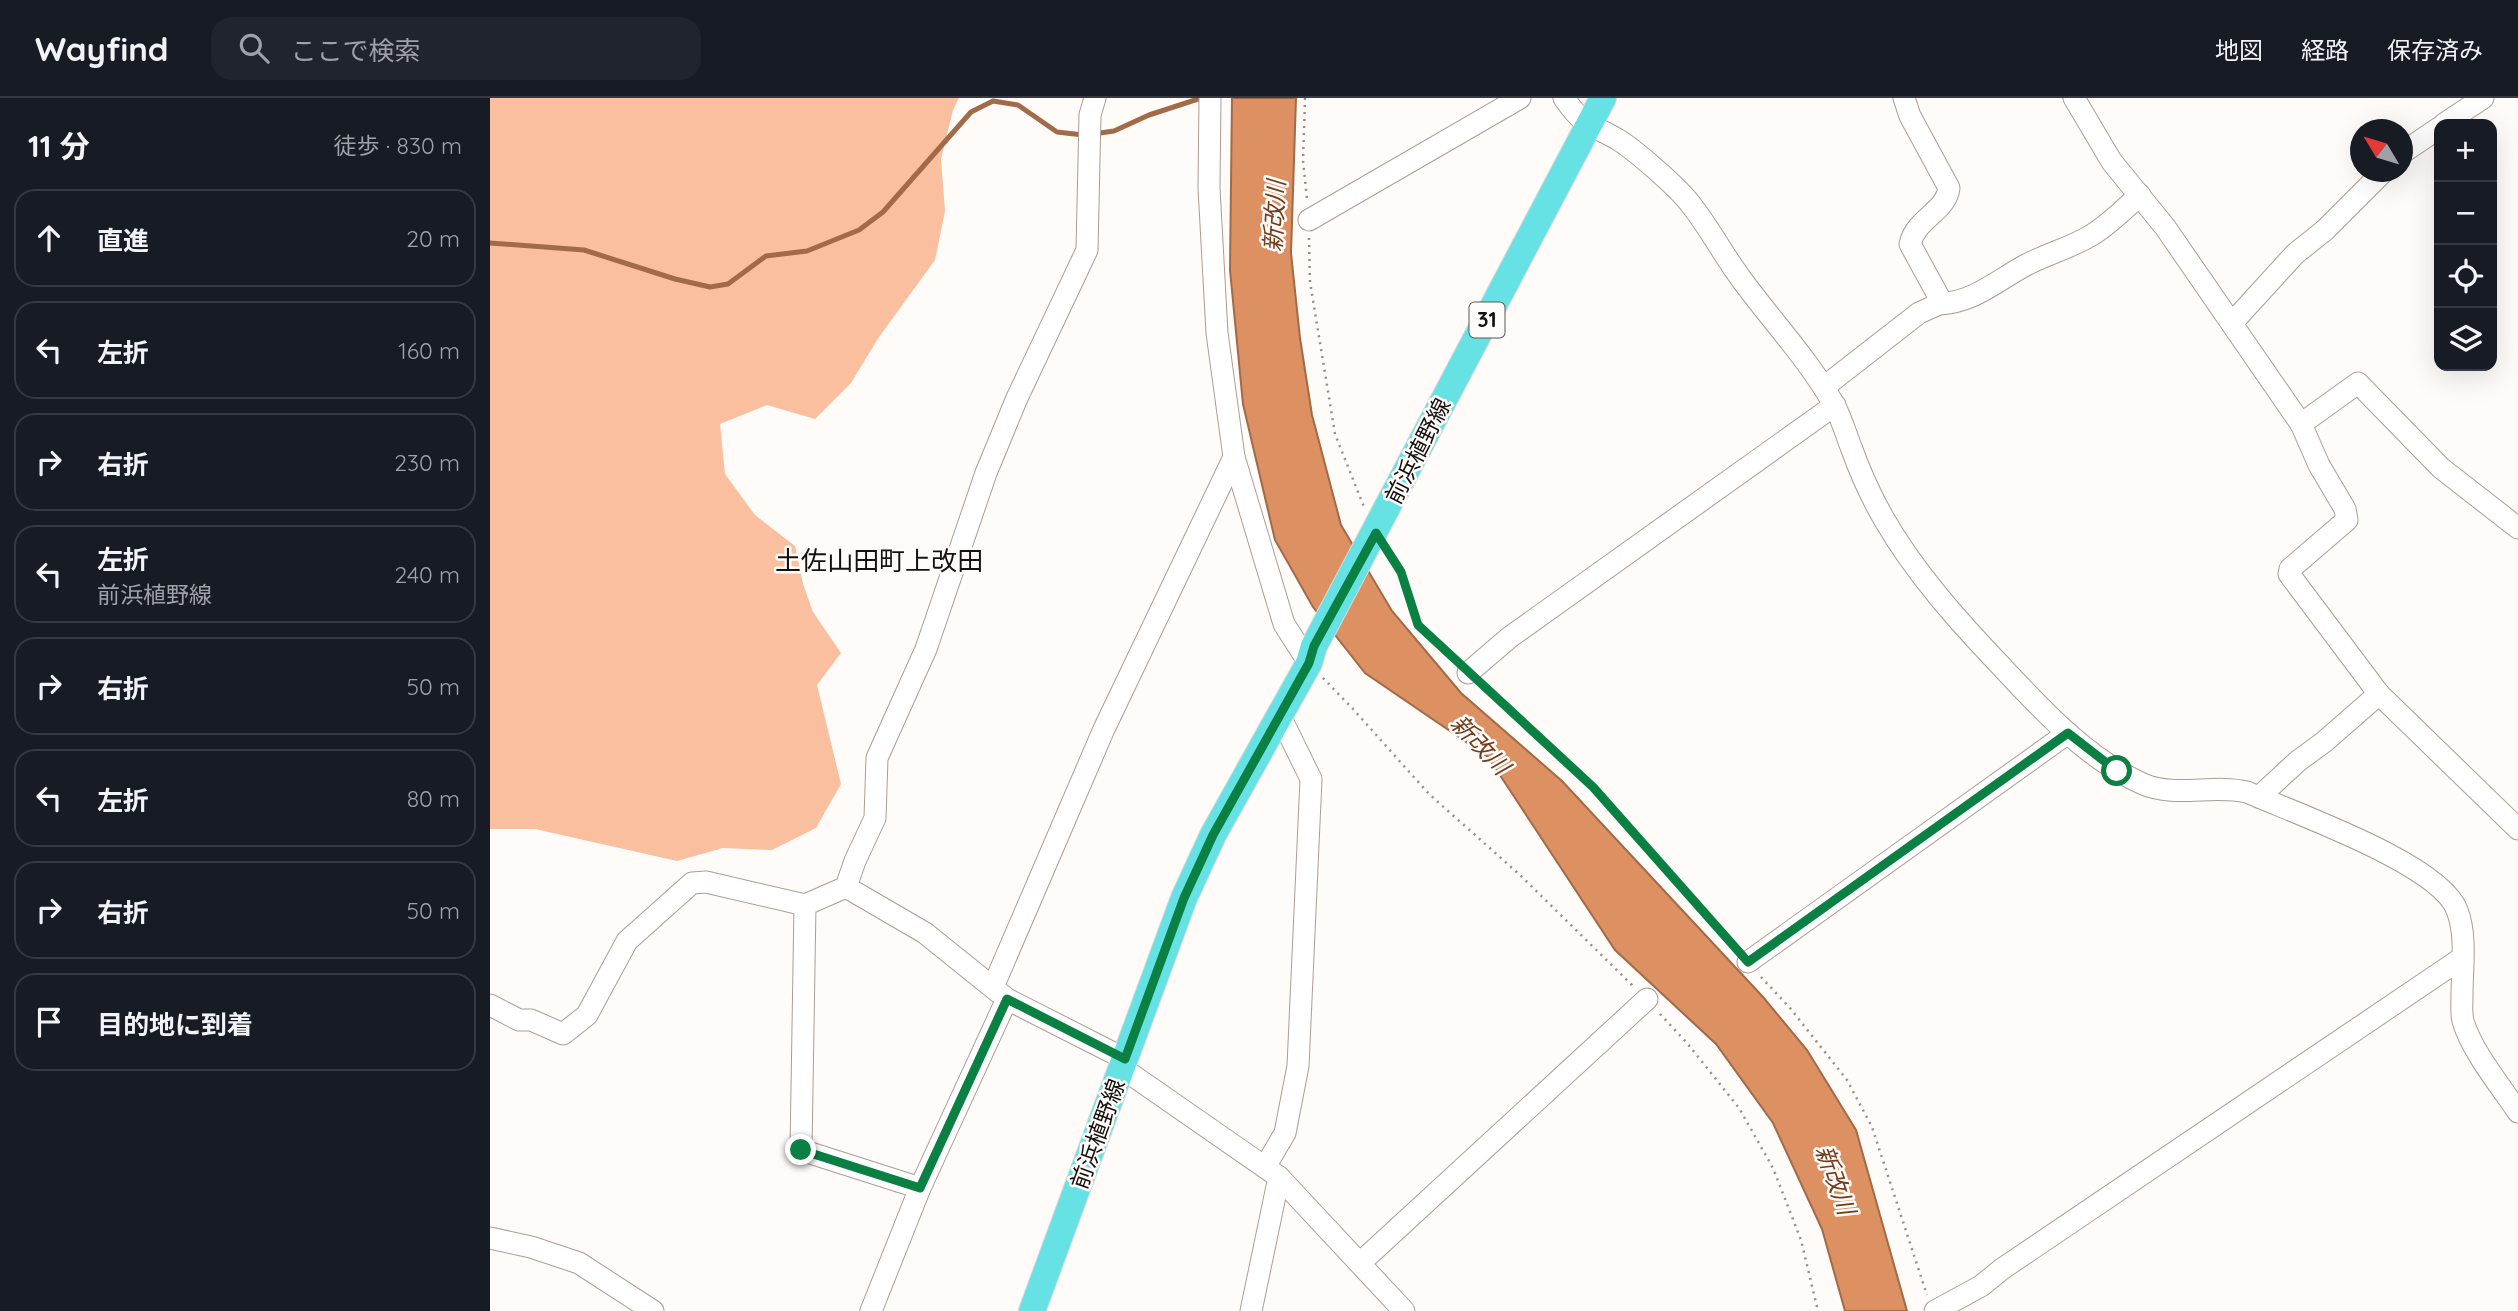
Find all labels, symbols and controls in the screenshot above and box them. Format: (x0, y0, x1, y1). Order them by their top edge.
search box (211, 17, 701, 80)
text: Wayfind (35, 28, 169, 69)
icon: search (235, 29, 273, 67)
text: ここで検索 (291, 34, 421, 67)
text: 地図 (2215, 35, 2263, 65)
text: 経路 (2301, 35, 2349, 65)
text: 保存済み (2387, 35, 2483, 65)
north arrow (2350, 119, 2413, 182)
map controls (2434, 119, 2497, 371)
button: + (2434, 119, 2497, 182)
text: 11 分 (28, 127, 90, 165)
text: 徒歩 · 830 m (334, 131, 462, 160)
water label: 新改川 (1257, 176, 1291, 253)
button: − (2434, 182, 2497, 245)
icon: ahead (30, 219, 68, 257)
text: 直進 (97, 224, 149, 257)
text: 20 m (406, 224, 460, 253)
button: locate (2434, 245, 2497, 308)
road number: 31 (1469, 302, 1504, 338)
button: layers (2434, 308, 2497, 371)
icon: left (30, 331, 68, 369)
text: 左折 (97, 336, 149, 369)
text: 160 m (398, 336, 460, 365)
street label: 前浜植野線 (1379, 393, 1457, 509)
icon: right (30, 443, 68, 481)
text: 右折 (97, 448, 149, 481)
text: 230 m (394, 448, 460, 477)
text: 左折 (97, 543, 149, 576)
district label: 土佐山田町上改田 (775, 544, 983, 577)
icon: left (30, 555, 68, 593)
text: 240 m (395, 560, 460, 589)
text: 前浜植野線 (97, 580, 212, 609)
icon: right (30, 667, 68, 705)
text: 右折 (97, 672, 149, 705)
text: 50 m (407, 672, 460, 701)
water label: 新改川 (1445, 708, 1519, 783)
route start (2101, 755, 2132, 786)
icon: left (30, 779, 68, 817)
text: 左折 (97, 784, 149, 817)
text: 80 m (407, 784, 460, 813)
icon: right (30, 891, 68, 929)
text: 右折 (97, 896, 149, 929)
text: 50 m (407, 896, 460, 925)
icon: arrive (30, 1003, 68, 1041)
text: 目的地に到着 (97, 1008, 253, 1041)
street label: 前浜植野線 (1064, 1075, 1131, 1193)
route end (785, 1134, 816, 1165)
water label: 新改川 (1810, 1141, 1863, 1221)

